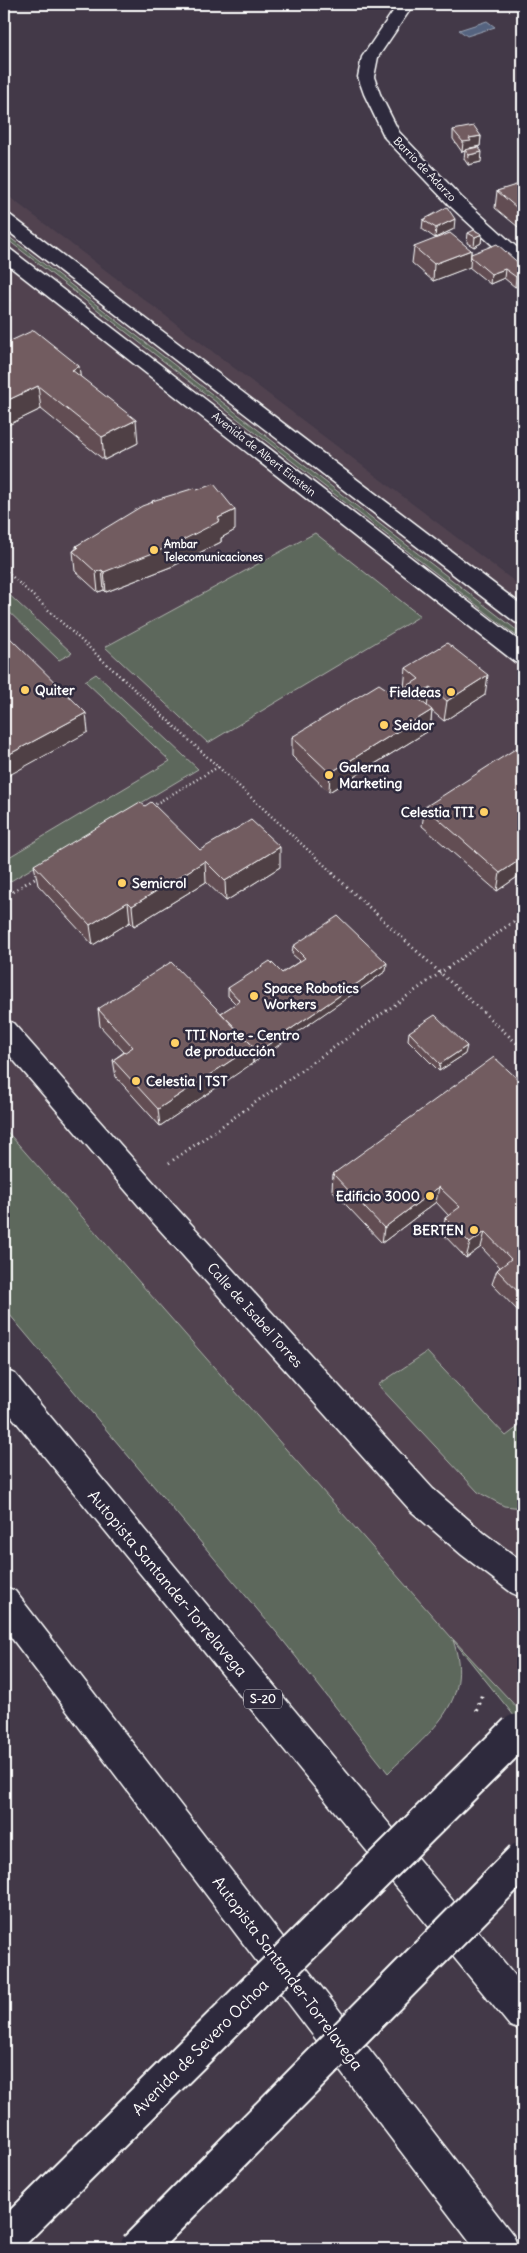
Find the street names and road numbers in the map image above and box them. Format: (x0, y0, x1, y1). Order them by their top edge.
street label: Barrio de Adarzo (391, 134, 459, 204)
street label: Avenida de Albert Einstein (209, 409, 319, 499)
street label: Calle de Isabel Torres (203, 1259, 307, 1371)
street label: Autopista Santander-Torrelavega (84, 1486, 252, 1680)
road number: S-20 (244, 1690, 282, 1708)
street label: Autopista Santander-Torrelavega (209, 1872, 367, 2074)
street label: Avenida de Severo Ochoa (128, 1975, 272, 2119)

